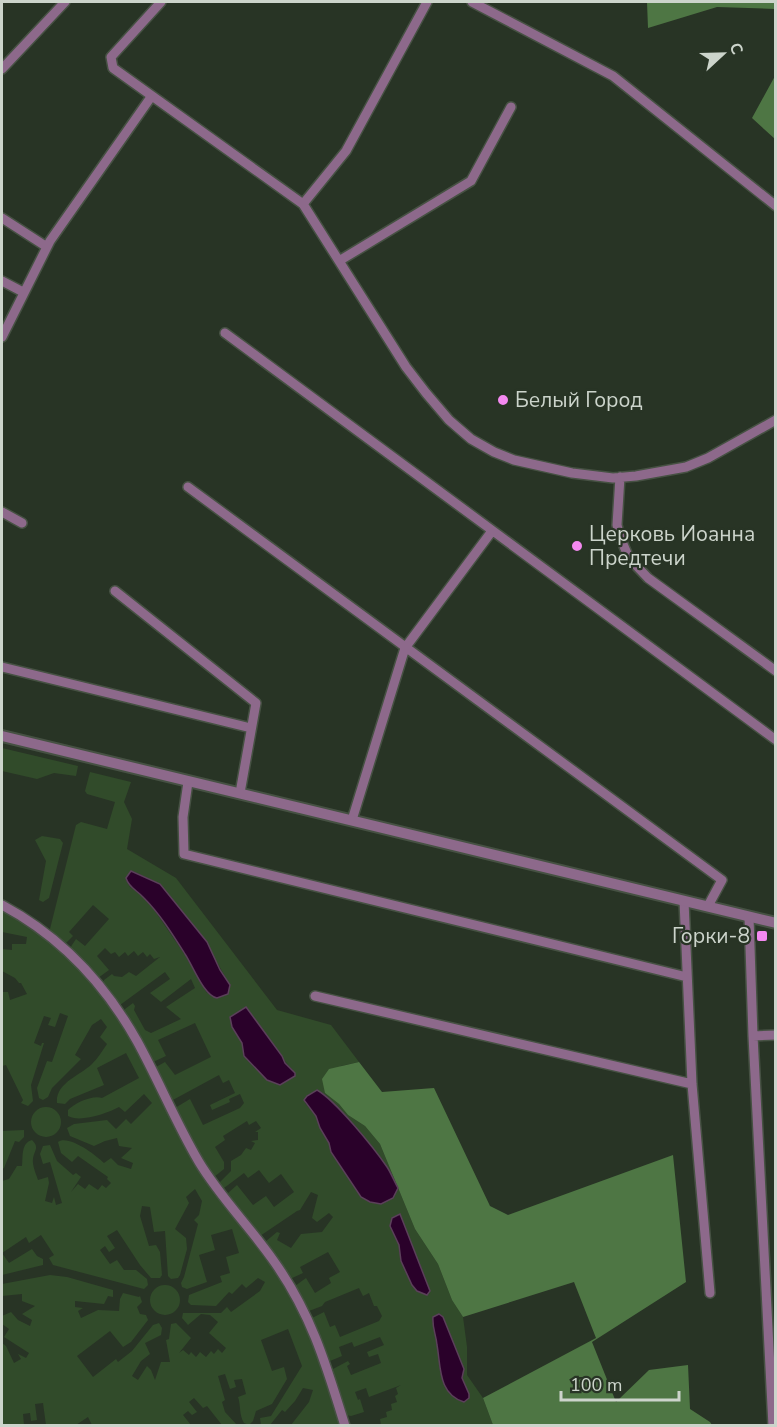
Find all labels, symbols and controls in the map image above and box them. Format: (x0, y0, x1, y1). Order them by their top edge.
north arrow (693, 24, 753, 84)
text: С (724, 40, 748, 58)
place label: Белый Город (515, 386, 643, 414)
marker: Белый Город (496, 393, 510, 407)
place label: Церковь Иоанна Предтечи (589, 520, 755, 572)
marker: Церковь Иоанна Предтечи (570, 539, 584, 553)
place label: Горки-8 (672, 922, 750, 950)
marker: Горки-8 (755, 929, 769, 943)
scale bar (561, 1364, 680, 1402)
text: 100 m (570, 1373, 622, 1397)

